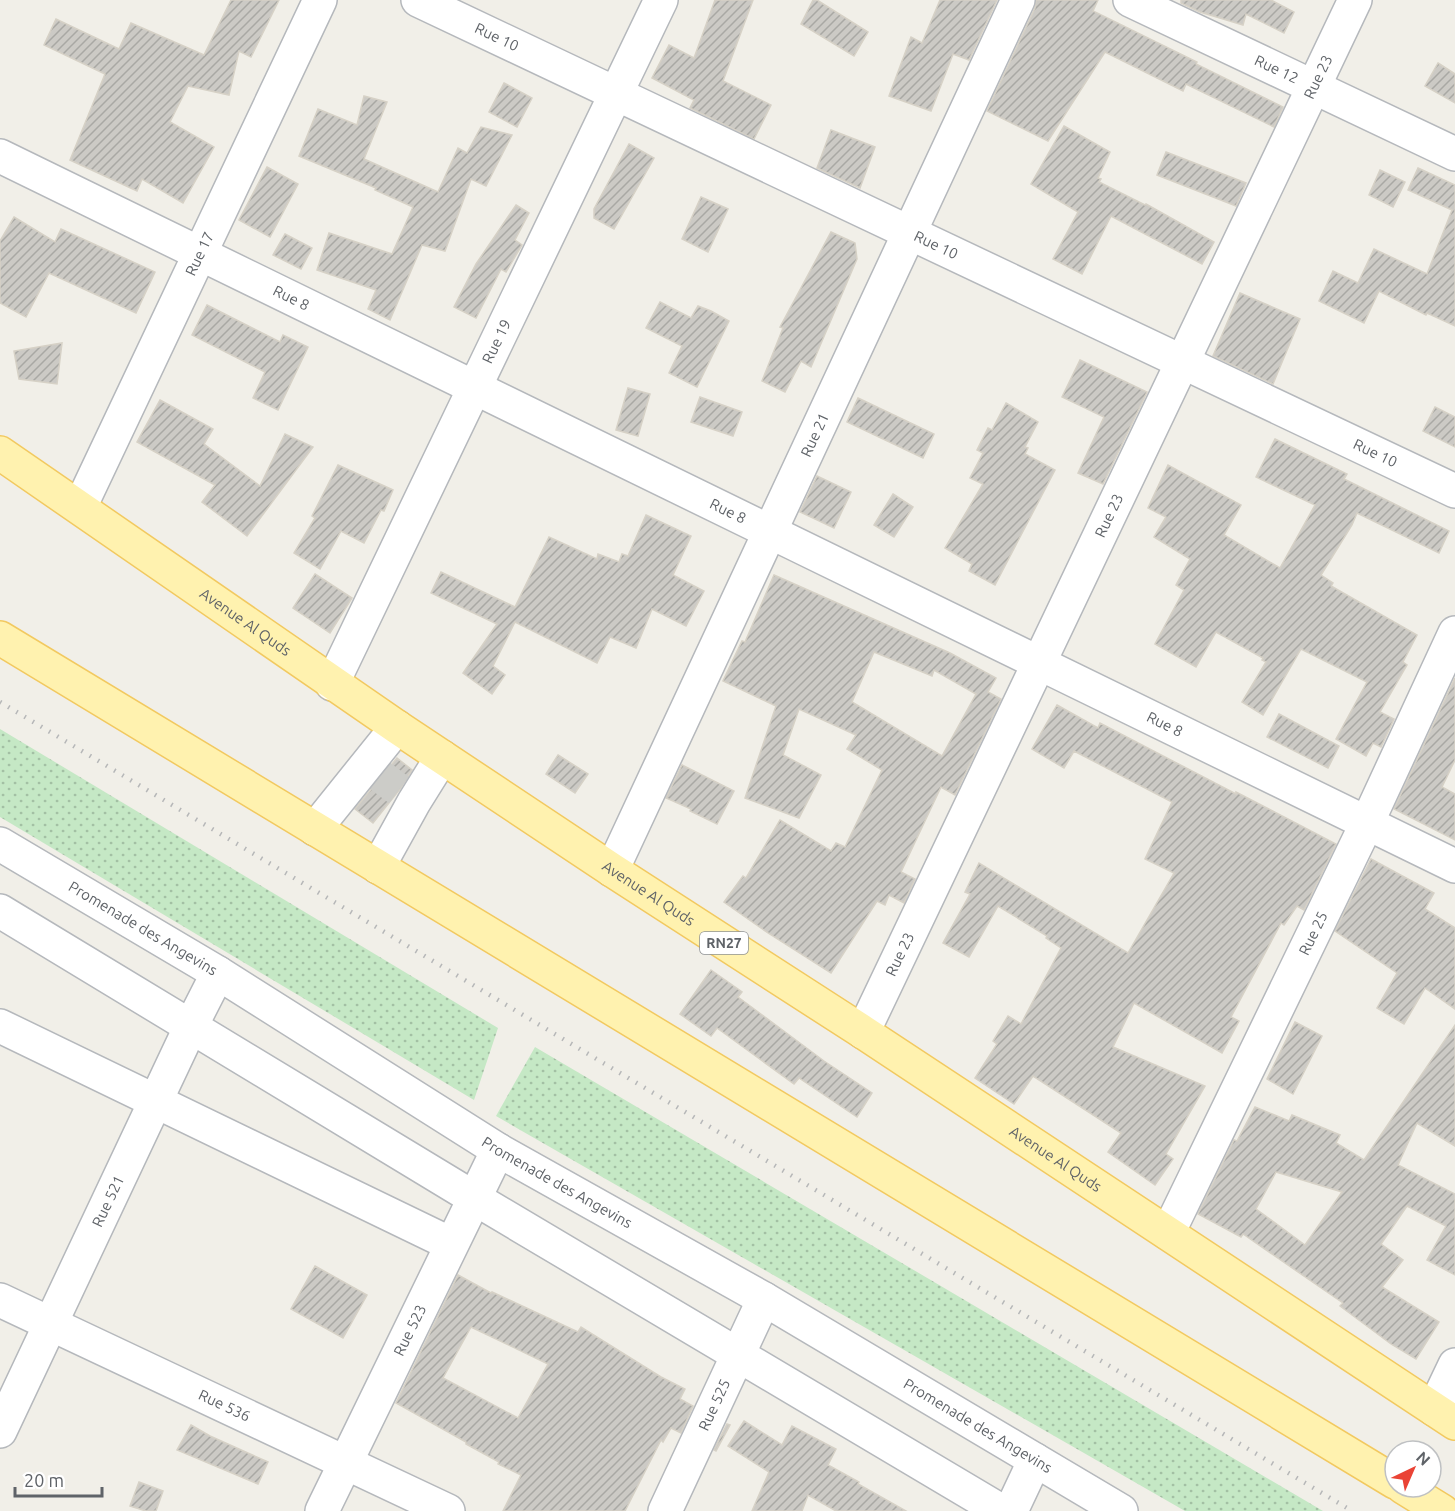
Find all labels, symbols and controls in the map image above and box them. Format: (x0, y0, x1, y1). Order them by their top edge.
street label: Rue 10 (472, 19, 522, 54)
street label: Rue 12 (1252, 51, 1301, 87)
street label: Rue 23 (1300, 52, 1336, 101)
street label: Rue 10 (911, 227, 961, 262)
street label: Rue 17 (182, 229, 217, 278)
street label: Rue 8 (271, 282, 312, 314)
street label: Rue 19 (479, 317, 514, 366)
street label: Rue 21 (797, 410, 832, 460)
street label: Rue 10 (1351, 435, 1400, 470)
street label: Rue 23 (1091, 491, 1126, 540)
street label: Rue 8 (707, 495, 749, 527)
street label: Avenue Al Quds (197, 585, 294, 659)
street label: Rue 8 (1144, 708, 1186, 740)
street label: Avenue Al Quds (599, 857, 698, 929)
street label: Promenade des Angevins (66, 878, 221, 979)
street label: Rue 25 (1295, 909, 1331, 958)
street label: Rue 23 (882, 929, 917, 979)
road number: RN27 (700, 932, 748, 954)
street label: Avenue Al Quds (1007, 1122, 1105, 1195)
street label: Promenade des Angevins (479, 1133, 635, 1231)
street label: Rue 521 (88, 1173, 127, 1230)
street label: Rue 523 (390, 1302, 429, 1359)
street label: Promenade des Angevins (901, 1375, 1055, 1476)
street label: Rue 525 (695, 1376, 733, 1433)
street label: Rue 536 (196, 1386, 253, 1425)
north arrow (1383, 1439, 1443, 1499)
text: N (1413, 1448, 1434, 1469)
scale bar (15, 1460, 102, 1498)
text: 20 m (24, 1470, 64, 1490)

